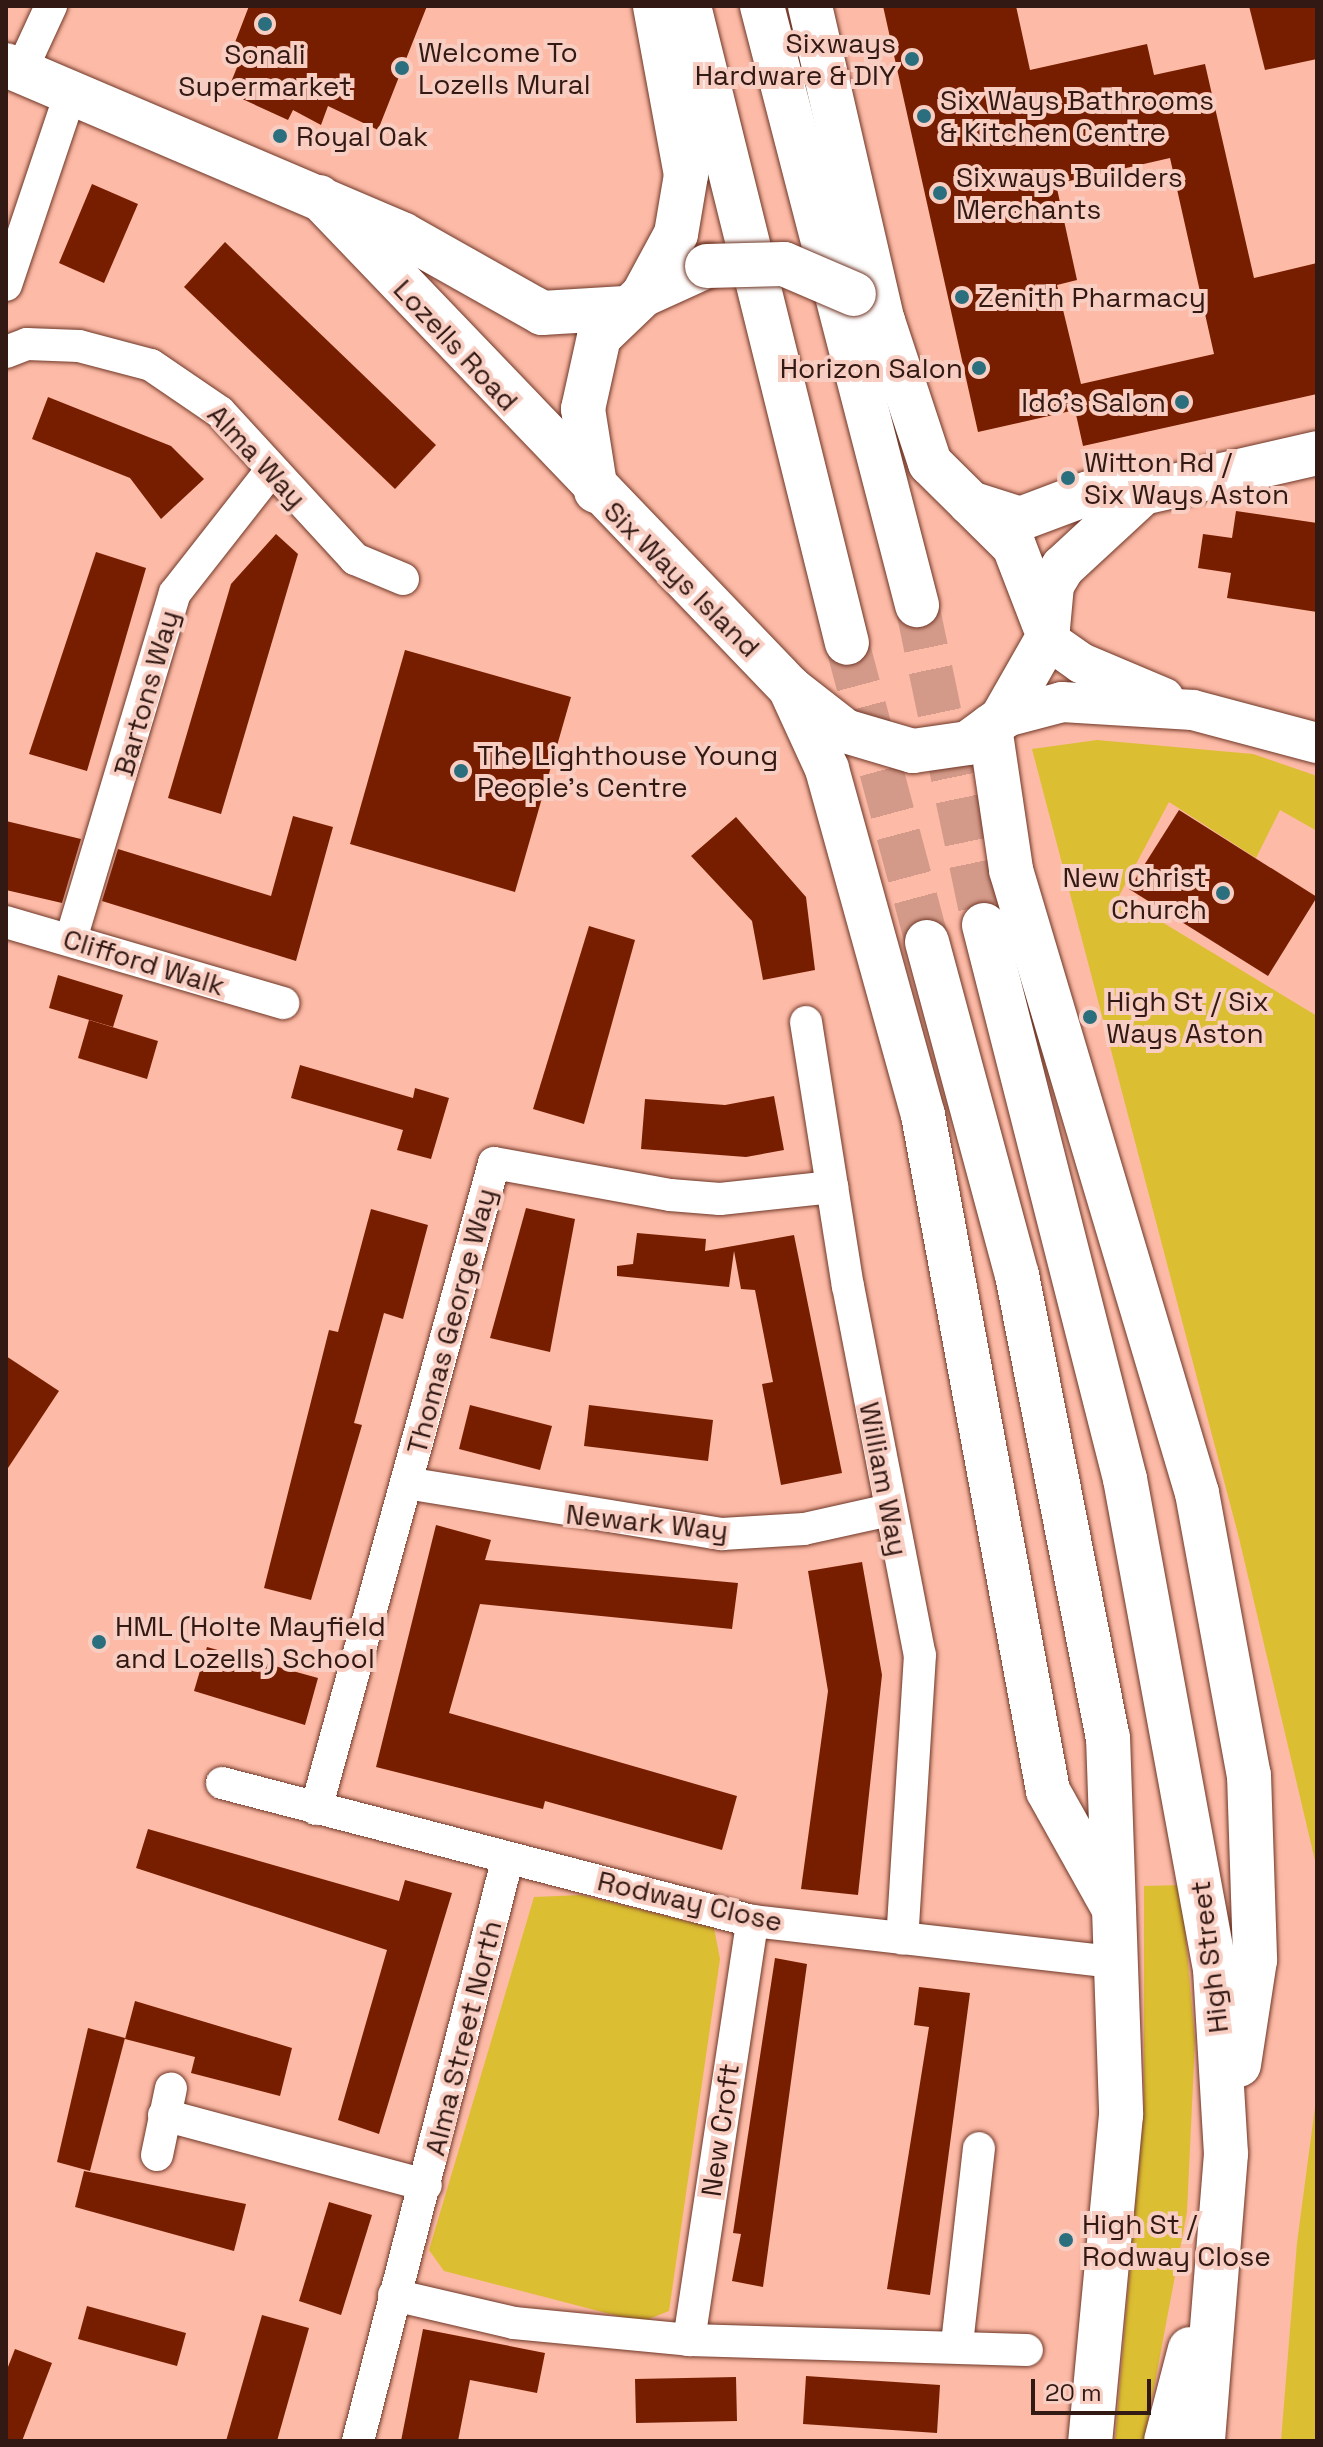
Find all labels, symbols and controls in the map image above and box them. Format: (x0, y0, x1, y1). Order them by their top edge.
marker: Sonali Supermarket (256, 15, 274, 33)
place label: Sixways Hardware & DIY (695, 26, 896, 92)
place label: Welcome To Lozells Mural (418, 35, 591, 101)
place label: Sonali Supermarket (178, 37, 352, 103)
marker: Sixways Hardware & DIY (903, 50, 921, 68)
marker: Welcome To Lozells Mural (393, 59, 411, 77)
place label: Six Ways Bathrooms & Kitchen Centre (940, 83, 1214, 149)
marker: Six Ways Bathrooms & Kitchen Centre (915, 107, 933, 125)
place label: Royal Oak (296, 119, 428, 153)
marker: Royal Oak (271, 127, 289, 145)
place label: Sixways Builders Merchants (956, 160, 1183, 226)
marker: Sixways Builders Merchants (931, 184, 949, 202)
street label: Lozells Road (387, 272, 525, 418)
place label: Zenith Pharmacy (978, 280, 1206, 314)
marker: Zenith Pharmacy (953, 288, 971, 306)
place label: Horizon Salon (780, 351, 963, 385)
marker: Horizon Salon (970, 359, 988, 377)
place label: Ido's Salon (1021, 385, 1166, 419)
marker: Ido's Salon (1173, 393, 1191, 411)
street label: Alma Way (201, 397, 313, 515)
place label: Witton Rd / Six Ways Aston (1084, 445, 1290, 511)
marker: Witton Rd / Six Ways Aston (1059, 469, 1077, 487)
street label: Six Ways Island (597, 494, 767, 664)
street label: Bartons Way (106, 606, 186, 780)
place label: The Lighthouse Young People's Centre (477, 738, 779, 804)
marker: The Lighthouse Young People's Centre (452, 762, 470, 780)
place label: New Christ Church (1063, 860, 1207, 926)
marker: New Christ Church (1214, 884, 1232, 902)
street label: Clifford Walk (59, 921, 229, 1003)
place label: High St / Six Ways Aston (1106, 984, 1269, 1050)
marker: High St / Six Ways Aston (1081, 1008, 1099, 1026)
street label: Thomas George Way (399, 1184, 503, 1458)
street label: William Way (853, 1399, 915, 1559)
street label: Newark Way (564, 1497, 730, 1547)
place label: HML (Holte Mayfield and Lozells) School (115, 1609, 386, 1675)
marker: HML (Holte Mayfield and Lozells) School (90, 1633, 108, 1651)
street label: Rodway Close (594, 1863, 786, 1939)
street label: High Street (1183, 1879, 1235, 2035)
street label: Alma Street North (418, 1917, 508, 2159)
street label: New Croft (694, 2061, 746, 2199)
place label: High St / Rodway Close (1082, 2207, 1271, 2273)
marker: High St / Rodway Close (1057, 2231, 1075, 2249)
scale bar (1035, 2363, 1155, 2413)
text: 20 m (1045, 2377, 1102, 2408)

